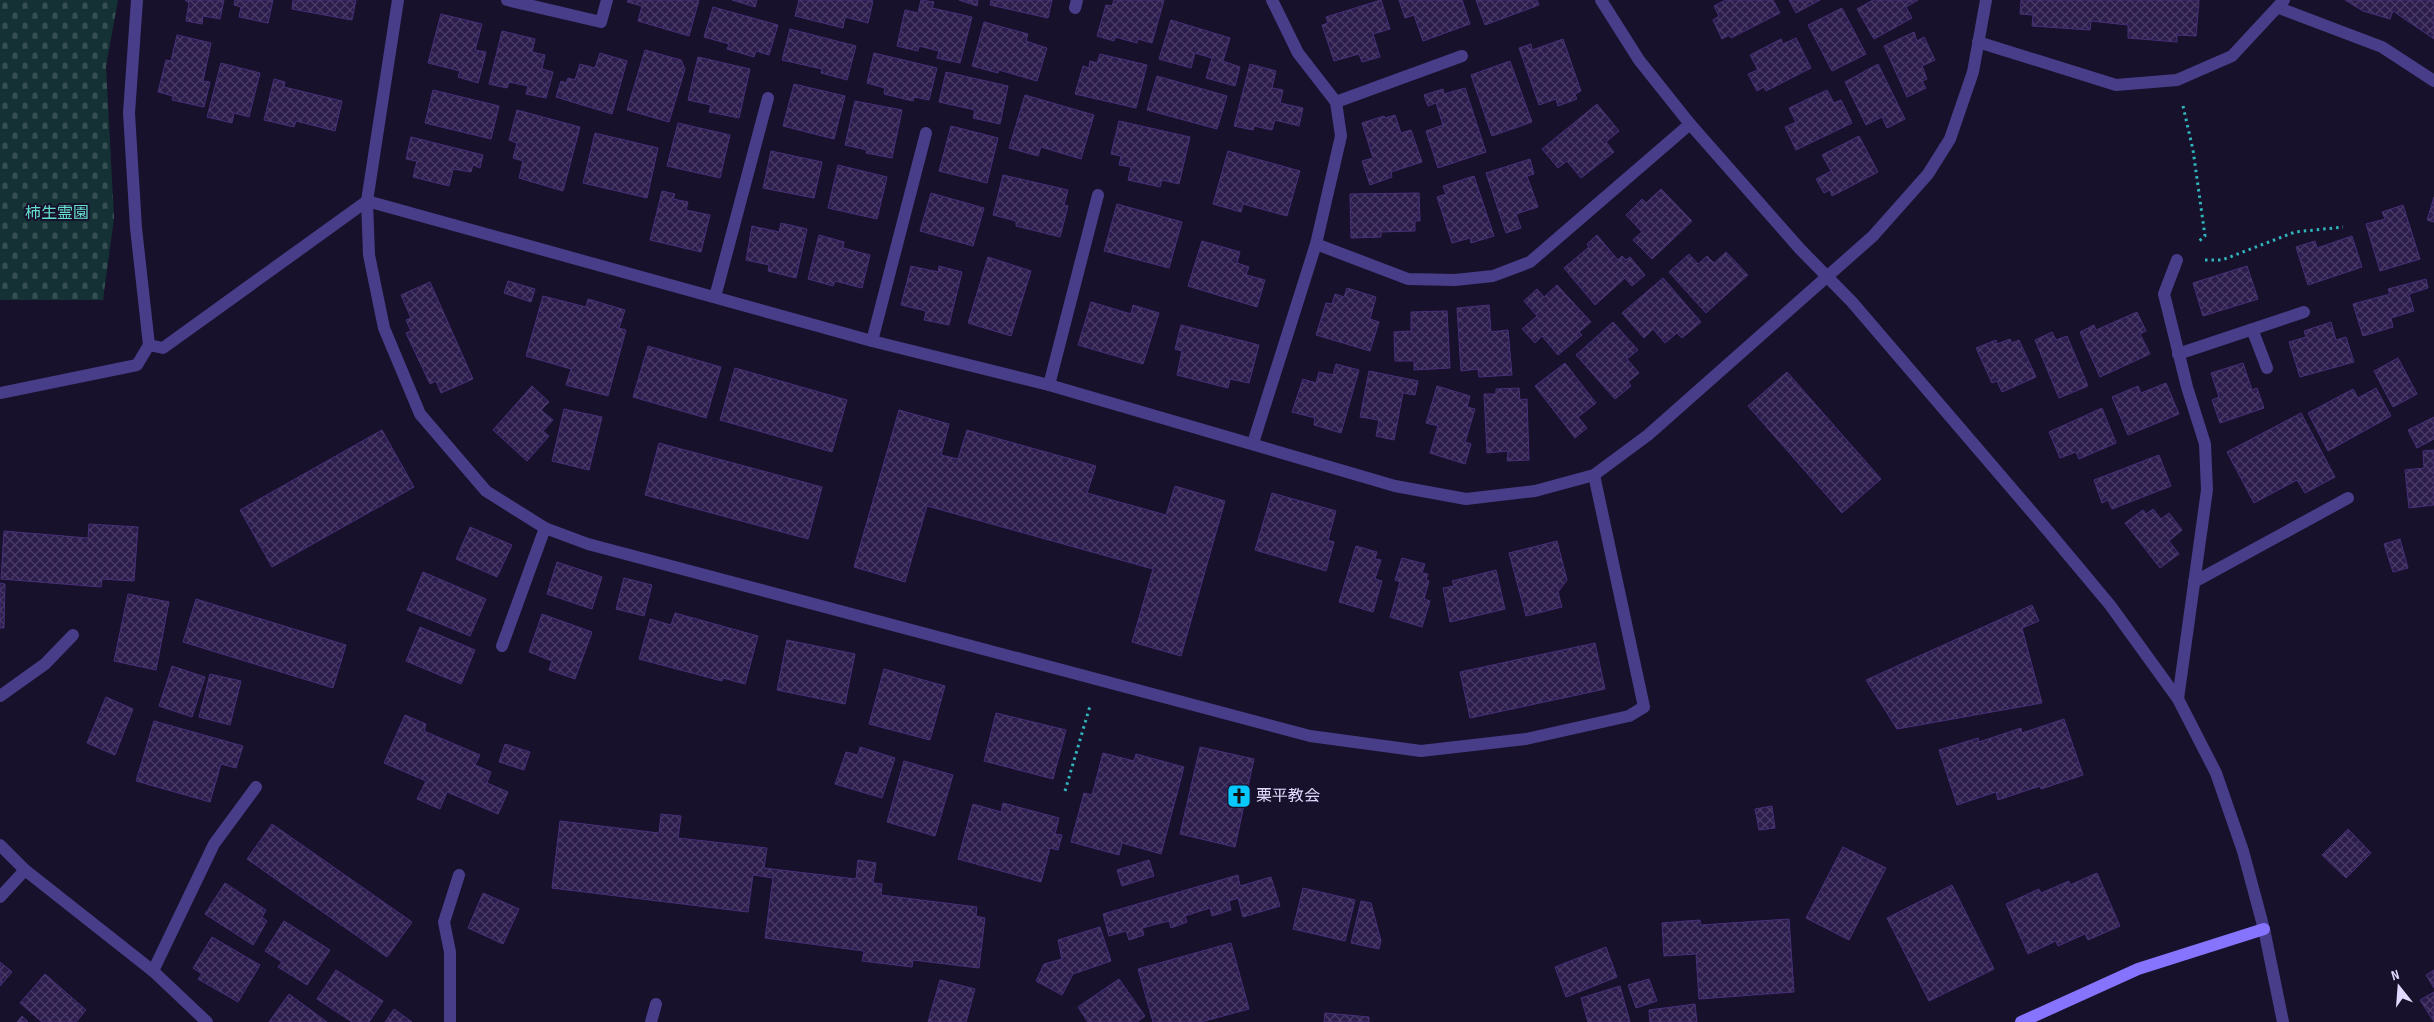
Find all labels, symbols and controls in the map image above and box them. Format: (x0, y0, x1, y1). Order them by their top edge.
park label: 柿生霊園 (25, 204, 89, 223)
church icon: 栗平教会 (1226, 783, 1252, 809)
place label: 栗平教会 (1256, 787, 1320, 806)
north arrow (2374, 962, 2424, 1012)
text: N (2389, 966, 2401, 984)

